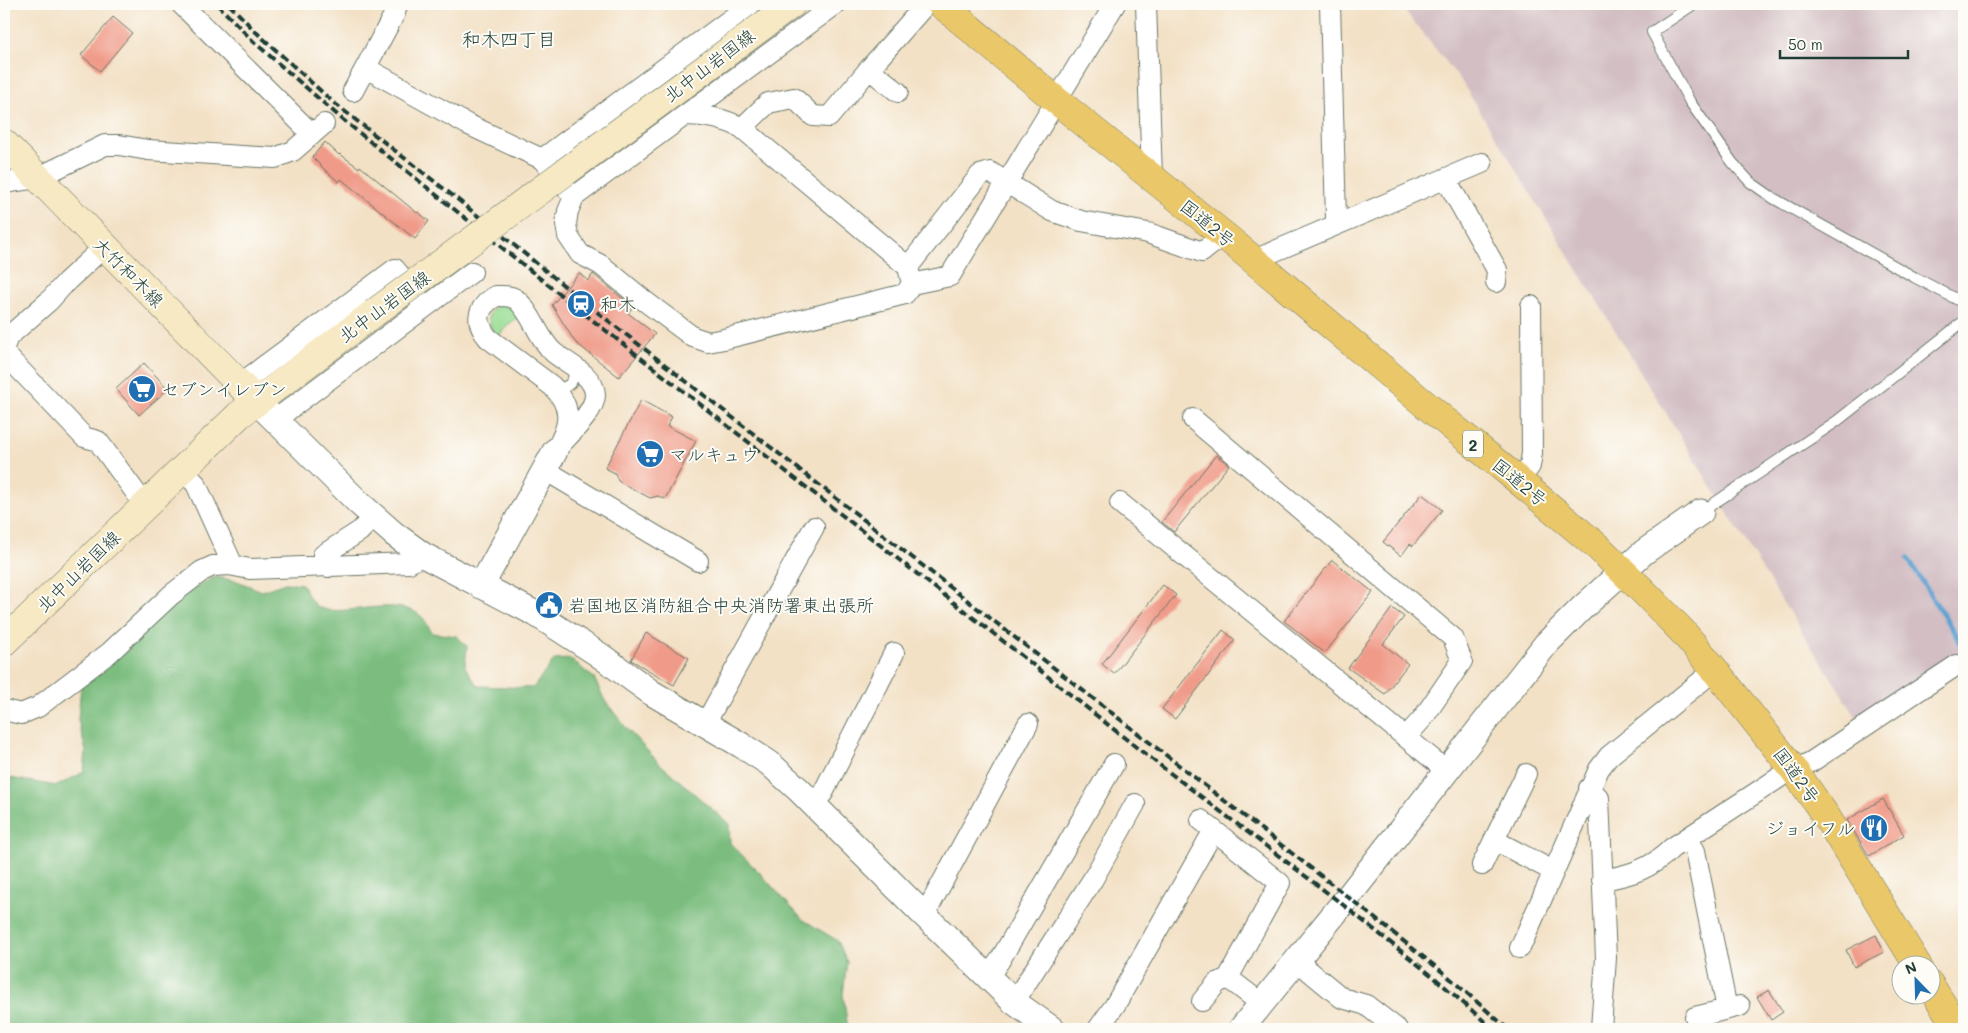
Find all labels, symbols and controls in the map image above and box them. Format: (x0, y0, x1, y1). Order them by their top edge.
street label: 北中山岩国線 (659, 23, 759, 107)
district label: 和木四丁目 (461, 26, 557, 51)
scale bar (1780, 28, 1908, 60)
text: 50 m (1788, 34, 1823, 54)
street label: 国道2号 (1176, 194, 1240, 252)
street label: 大竹和木線 (89, 232, 169, 312)
street label: 北中山岩国線 (333, 265, 435, 347)
station icon: 和木 (566, 289, 596, 319)
place label: 和木 (600, 292, 636, 316)
supermarket icon: セブンイレブン (127, 374, 157, 404)
place label: セブンイレブン (161, 377, 287, 401)
road number: 2 (1463, 430, 1483, 458)
supermarket icon: マルキュウ (635, 439, 665, 469)
place label: マルキュウ (669, 442, 759, 466)
street label: 国道2号 (1488, 453, 1552, 511)
street label: 北中山岩国線 (31, 525, 125, 617)
public building icon: 岩国地区消防組合中央消防署東出張所 (534, 590, 564, 620)
place label: 岩国地区消防組合中央消防署東出張所 (568, 593, 874, 617)
street label: 国道2号 (1768, 742, 1826, 808)
restaurant icon: ジョイフル (1859, 813, 1889, 843)
place label: ジョイフル (1766, 816, 1855, 840)
north arrow (1890, 956, 1940, 1006)
text: N (1902, 957, 1919, 978)

